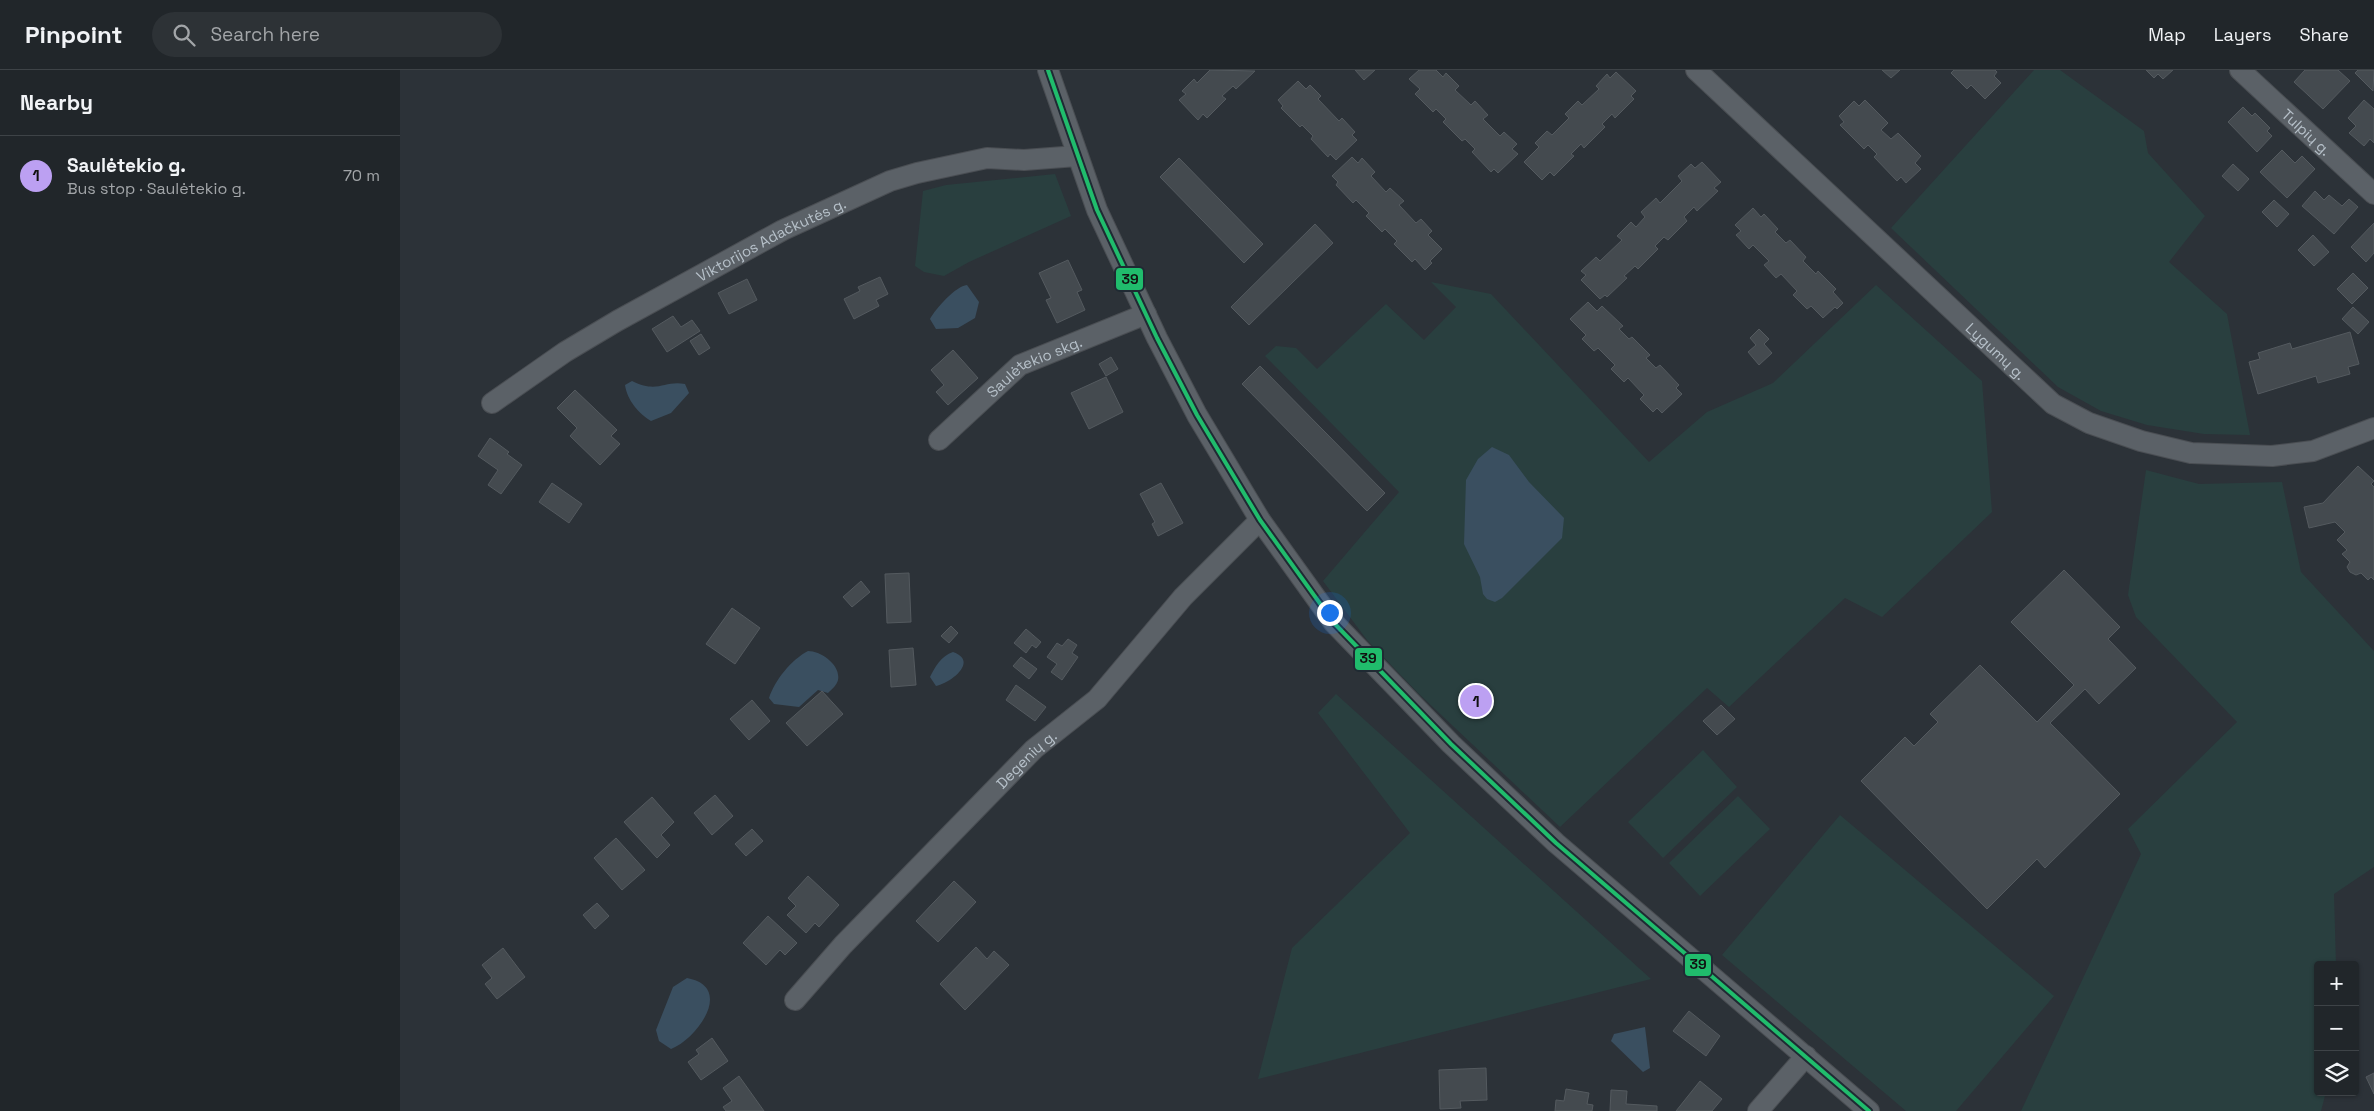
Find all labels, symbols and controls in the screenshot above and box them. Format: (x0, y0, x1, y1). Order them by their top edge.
search box (152, 12, 502, 57)
text: Pinpoint (25, 19, 122, 50)
icon: search (170, 21, 198, 49)
text: Search here (210, 22, 320, 47)
text: Map (2148, 23, 2186, 46)
text: Layers (2214, 23, 2271, 46)
text: Share (2299, 23, 2349, 46)
text: Nearby (20, 89, 93, 116)
street label: Tulpių g. (2278, 104, 2335, 159)
text: Saulėtekio g. (67, 153, 186, 178)
text: 1 (32, 165, 40, 186)
text: 70 m (343, 165, 380, 186)
text: Bus stop · Saulėtekio g. (67, 178, 246, 199)
street label: Viktorijos Adačkutės g. (693, 193, 849, 285)
line badge: 39 (1115, 267, 1144, 291)
text: 39 (1121, 270, 1139, 288)
street label: Lygumų g. (1962, 318, 2030, 383)
street label: Saulėtekio skg. (982, 331, 1085, 401)
your location (1317, 600, 1343, 626)
line badge: 39 (1354, 647, 1383, 671)
text: 39 (1359, 649, 1377, 667)
pin: 1 (1460, 682, 1492, 720)
street label: Degenių g. (992, 726, 1060, 792)
line badge: 39 (1684, 953, 1712, 977)
text: 39 (1689, 955, 1707, 973)
map controls (2314, 961, 2359, 1096)
button: + (2314, 961, 2359, 1006)
button: − (2314, 1006, 2359, 1051)
button: layers (2314, 1051, 2359, 1096)

